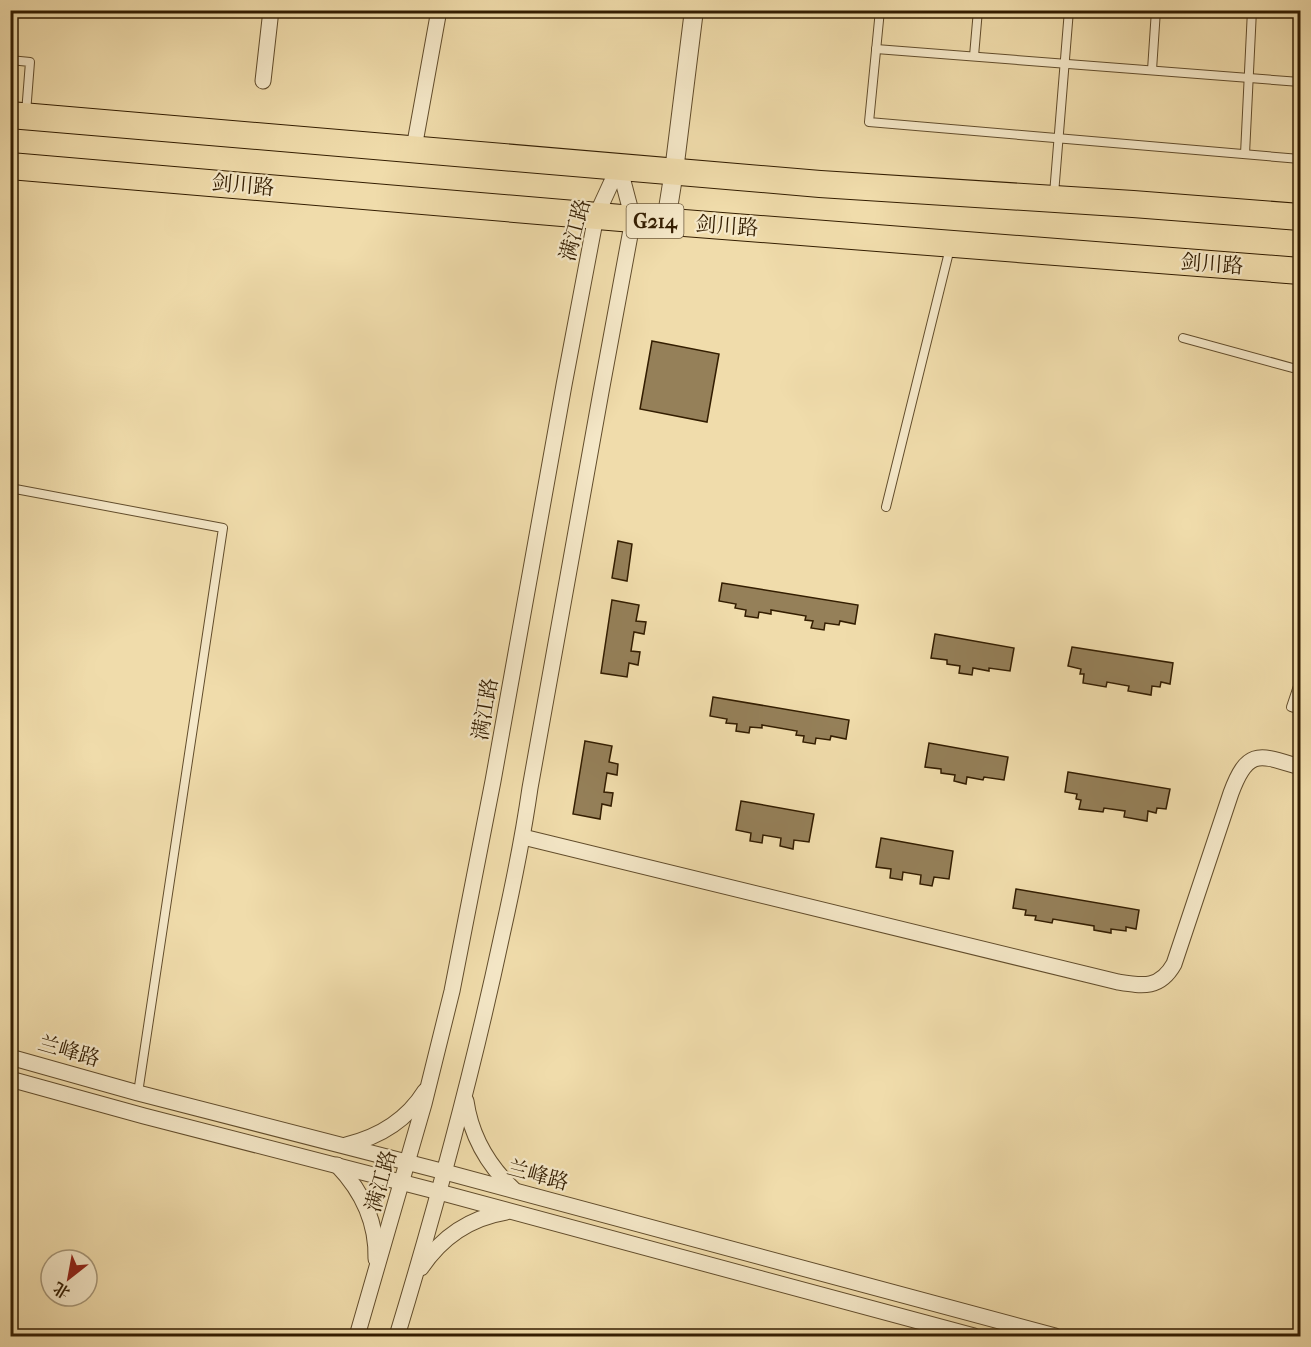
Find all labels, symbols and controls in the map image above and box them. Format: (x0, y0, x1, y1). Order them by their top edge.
street label: 剑川路 (211, 170, 275, 200)
street label: 满江路 (555, 196, 595, 264)
road number: G214 (626, 204, 684, 238)
street label: 剑川路 (695, 212, 759, 240)
street label: 剑川路 (1180, 250, 1244, 278)
street label: 满江路 (468, 676, 502, 742)
street label: 兰峰路 (35, 1031, 103, 1071)
street label: 满江路 (361, 1147, 401, 1215)
street label: 兰峰路 (504, 1155, 572, 1195)
north arrow (39, 1248, 99, 1308)
text: 北 (50, 1278, 73, 1303)

